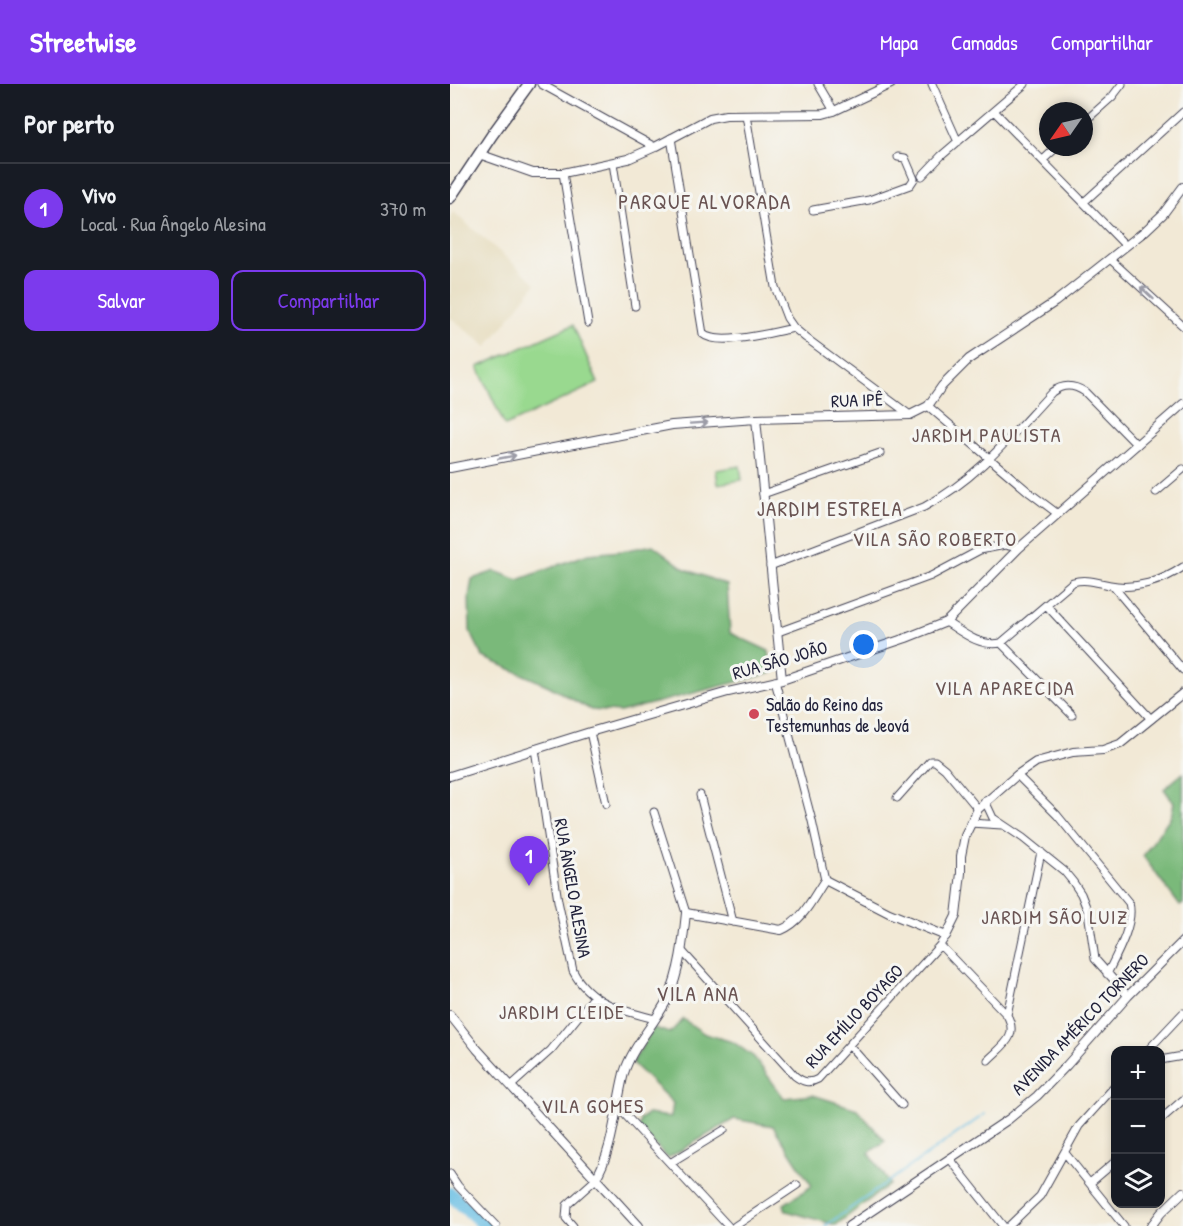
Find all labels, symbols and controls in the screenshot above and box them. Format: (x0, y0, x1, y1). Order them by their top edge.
text: Streetwise (30, 23, 136, 61)
text: Mapa (880, 28, 918, 57)
text: Camadas (951, 28, 1018, 57)
text: Compartilhar (1051, 28, 1153, 57)
north arrow (1039, 102, 1093, 156)
text: Por perto (24, 106, 114, 141)
text: Vivo (81, 180, 116, 210)
district label: PARQUE ALVORADA (618, 187, 792, 216)
text: 1 (40, 195, 47, 222)
text: 370 m (380, 195, 426, 222)
text: Local · Rua Ângelo Alesina (81, 210, 266, 237)
button: Salvar (24, 270, 219, 331)
button: Compartilhar (231, 270, 426, 331)
one-way arrow (1139, 285, 1154, 300)
street label: RUA IPÊ (831, 387, 883, 413)
one-way arrow (689, 418, 709, 429)
district label: JARDIM PAULISTA (912, 421, 1062, 448)
one-way arrow (497, 451, 517, 462)
district label: JARDIM ESTRELA (757, 494, 903, 523)
district label: VILA SÃO ROBERTO (852, 525, 1018, 552)
your location (849, 630, 878, 659)
street label: RUA SÃO JOÃO (730, 635, 830, 685)
district label: VILA APARECIDA (935, 674, 1075, 701)
place label: Salão do Reino das Testemunhas de Jeová (766, 692, 909, 738)
marker: Salão do Reino das Testemunhas de Jeová (747, 707, 761, 721)
street label: RUA ÂNGELO ALESINA (548, 816, 598, 960)
pin: 1 (510, 836, 548, 886)
district label: JARDIM SÃO LUIZ (981, 903, 1129, 930)
street label: AVENIDA AMÉRICO TORNERO (1006, 948, 1154, 1100)
street label: RUA EMÍLIO BOYAGO (799, 959, 909, 1073)
district label: VILA ANA (656, 979, 740, 1008)
district label: JARDIM CLEIDE (499, 998, 625, 1025)
map controls (1111, 1046, 1165, 1208)
button: + (1111, 1046, 1165, 1100)
district label: VILA GOMES (541, 1092, 645, 1119)
button: − (1111, 1100, 1165, 1154)
button: layers (1111, 1154, 1165, 1208)

